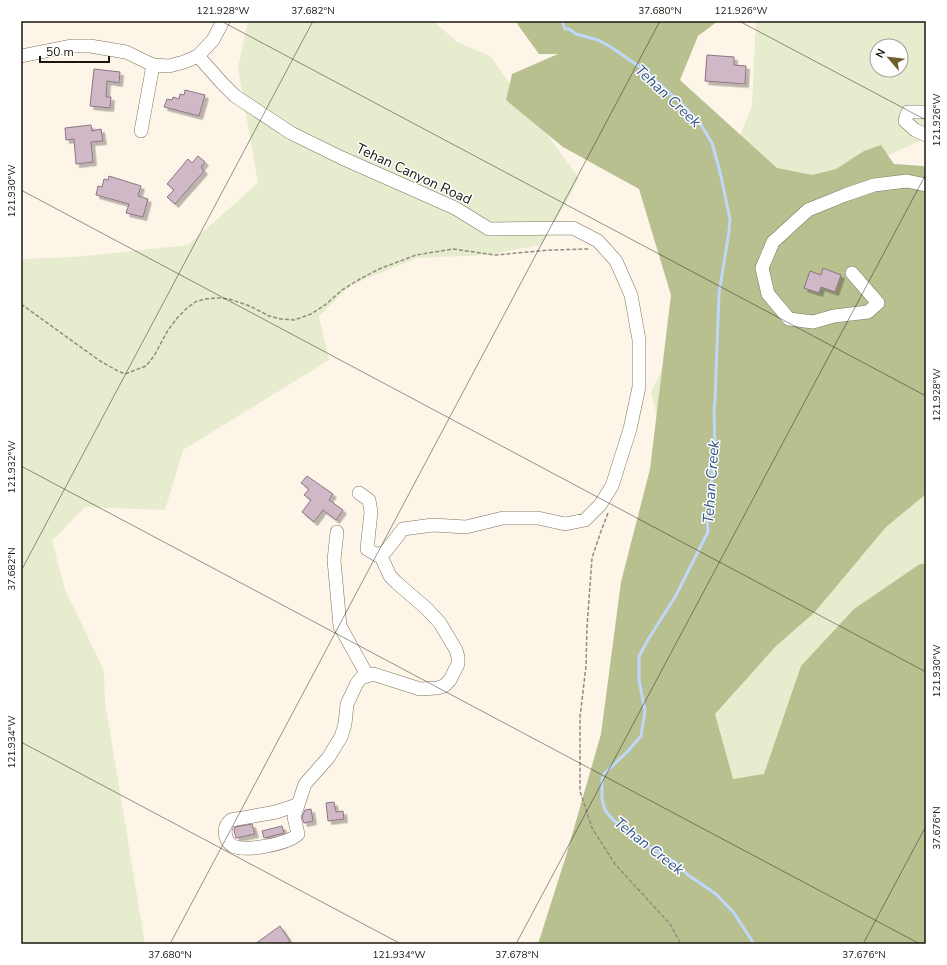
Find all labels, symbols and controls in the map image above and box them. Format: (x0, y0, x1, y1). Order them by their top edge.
text: 121.928°W (196, 4, 250, 18)
text: 37.682°N (291, 4, 335, 18)
text: 37.680°N (638, 4, 682, 18)
text: 121.926°W (714, 4, 768, 18)
scale bar (40, 38, 109, 64)
north arrow (869, 38, 909, 78)
text: 50 m (46, 44, 74, 60)
text: N (872, 46, 889, 61)
water label: Tehan Creek (631, 60, 706, 132)
text: 121.926°W (930, 93, 944, 147)
street label: Tehan Canyon Road (353, 139, 475, 209)
text: 121.930°W (5, 164, 19, 218)
text: 121.928°W (930, 368, 944, 422)
water label: Tehan Creek (698, 439, 724, 524)
text: 121.932°W (5, 440, 19, 494)
text: 37.682°N (5, 547, 19, 591)
text: 121.930°W (930, 644, 944, 698)
text: 121.934°W (5, 715, 19, 769)
text: 37.676°N (930, 806, 944, 850)
water label: Tehan Creek (610, 812, 688, 880)
text: 37.680°N (148, 948, 192, 962)
text: 121.934°W (372, 948, 426, 962)
text: 37.678°N (495, 948, 539, 962)
text: 37.676°N (842, 948, 886, 962)

